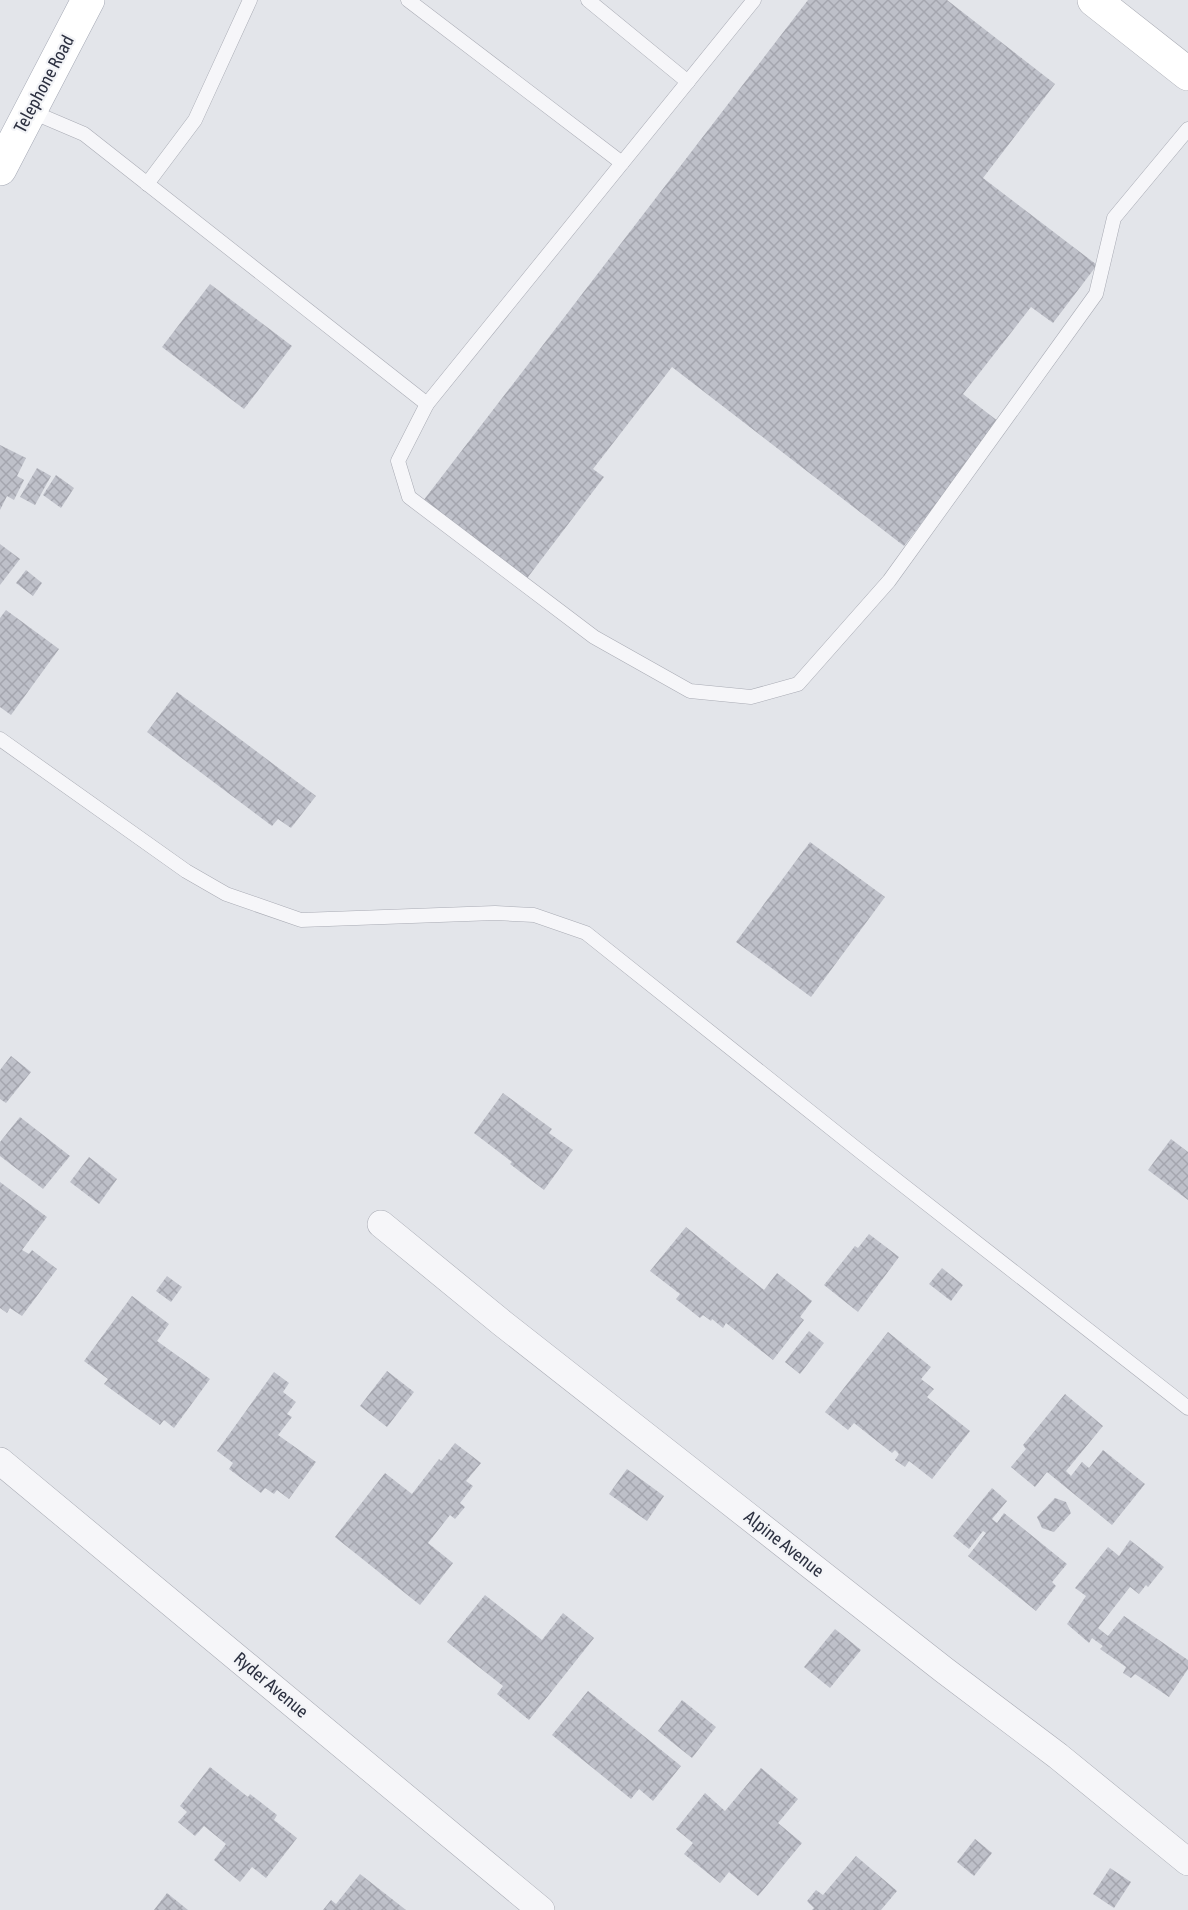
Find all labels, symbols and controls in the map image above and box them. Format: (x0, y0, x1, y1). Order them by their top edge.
street label: Telephone Road (9, 32, 78, 136)
street label: Alpine Avenue (740, 1506, 828, 1581)
street label: Ryder Avenue (230, 1647, 313, 1722)

